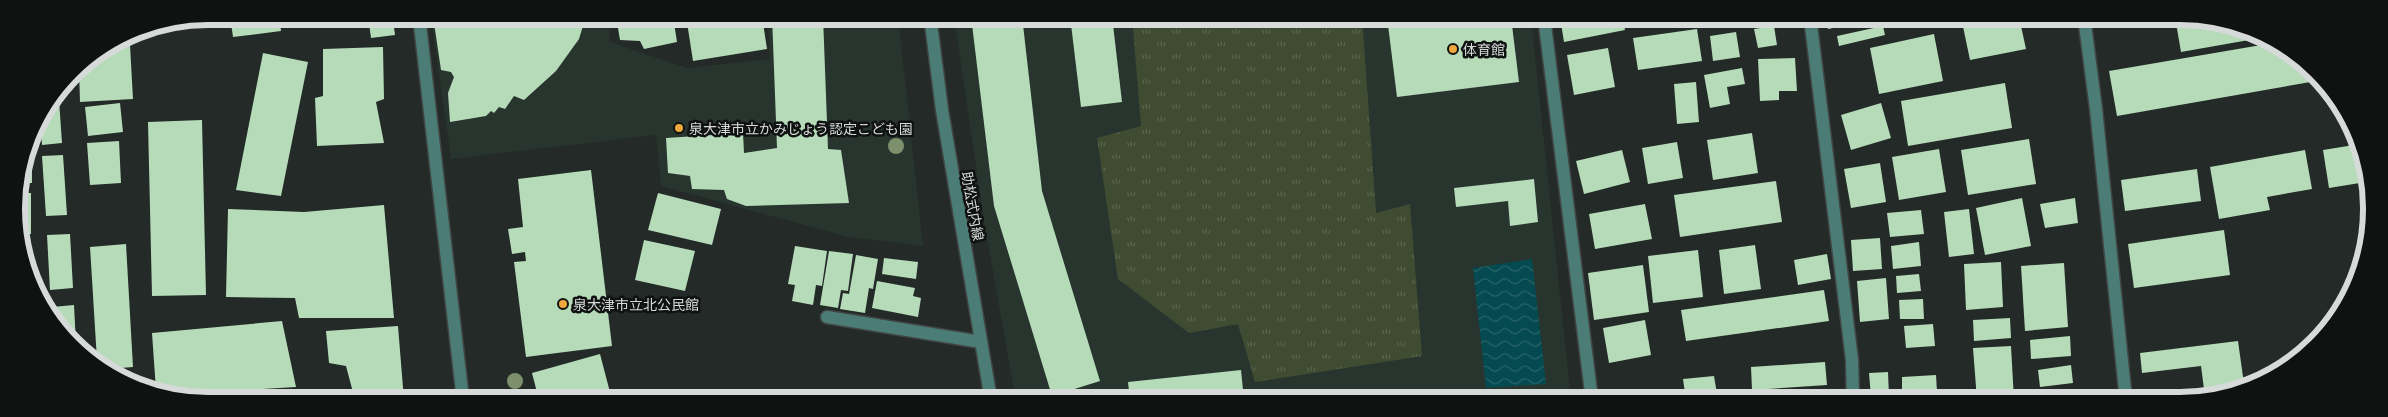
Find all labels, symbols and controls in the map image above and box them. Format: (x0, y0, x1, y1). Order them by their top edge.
place label: 体育館 (1463, 40, 1505, 59)
marker: 体育館 (1447, 43, 1459, 55)
place label: 泉大津市立かみじょう認定こども園 (689, 119, 913, 138)
marker: 泉大津市立かみじょう認定こども園 (673, 122, 685, 134)
street label: 助松式内線 (958, 170, 988, 242)
place label: 泉大津市立北公民館 (573, 295, 699, 314)
marker: 泉大津市立北公民館 (557, 298, 569, 310)

